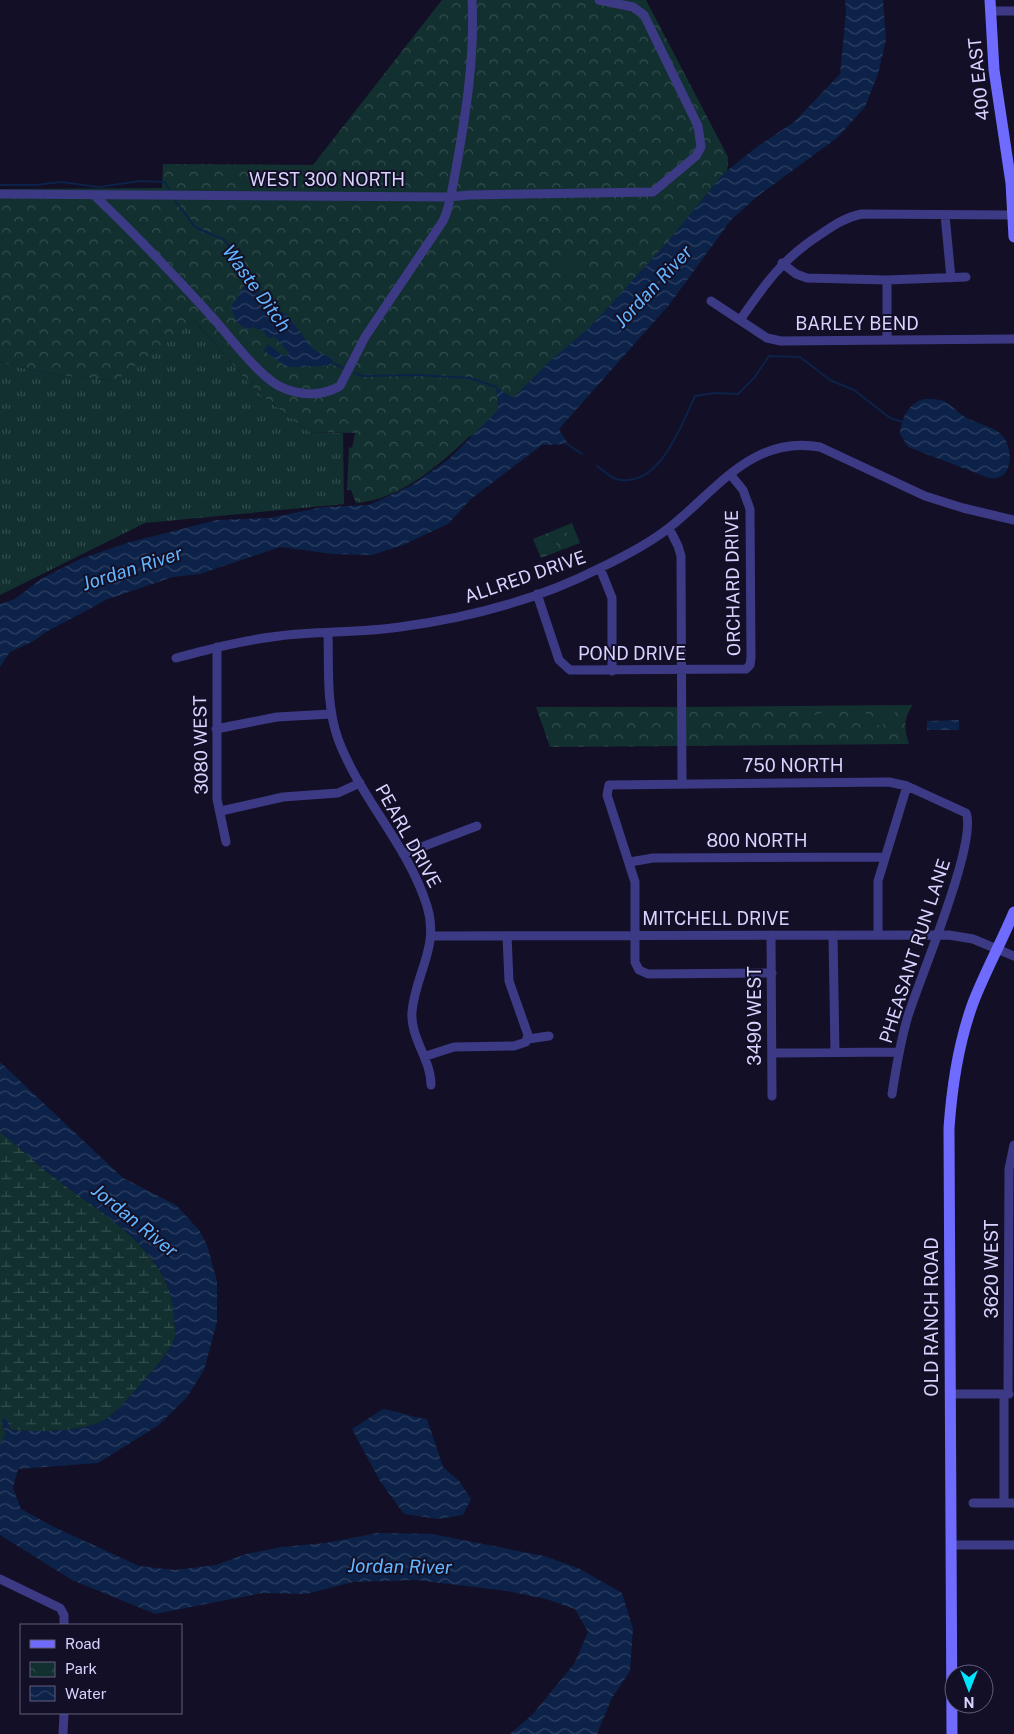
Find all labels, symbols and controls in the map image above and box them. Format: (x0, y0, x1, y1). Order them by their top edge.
street label: 400 EAST (964, 36, 993, 122)
street label: WEST 300 NORTH (249, 169, 405, 190)
water label: Waste Ditch (218, 240, 296, 336)
water label: Jordan River (609, 240, 697, 332)
street label: BARLEY BEND (795, 313, 919, 334)
street label: ORCHARD DRIVE (721, 510, 744, 656)
water label: Jordan River (79, 541, 186, 595)
street label: ALLRED DRIVE (461, 546, 588, 607)
street label: POND DRIVE (578, 643, 686, 664)
street label: 3080 WEST (189, 695, 212, 795)
street label: 750 NORTH (743, 755, 843, 776)
street label: PEARL DRIVE (371, 780, 446, 891)
street label: 800 NORTH (706, 830, 808, 851)
street label: PHEASANT RUN LANE (875, 856, 954, 1046)
street label: MITCHELL DRIVE (642, 908, 790, 929)
street label: 3490 WEST (744, 966, 765, 1066)
water label: Jordan River (88, 1179, 183, 1262)
street label: 3620 WEST (981, 1219, 1002, 1318)
street label: OLD RANCH ROAD (921, 1237, 942, 1397)
water label: Jordan River (348, 1554, 453, 1578)
legend (20, 1624, 182, 1714)
text: Road (65, 1635, 101, 1652)
text: Park (65, 1660, 97, 1677)
north arrow (944, 1664, 994, 1714)
text: Water (65, 1685, 107, 1702)
text: N (964, 1694, 974, 1710)

